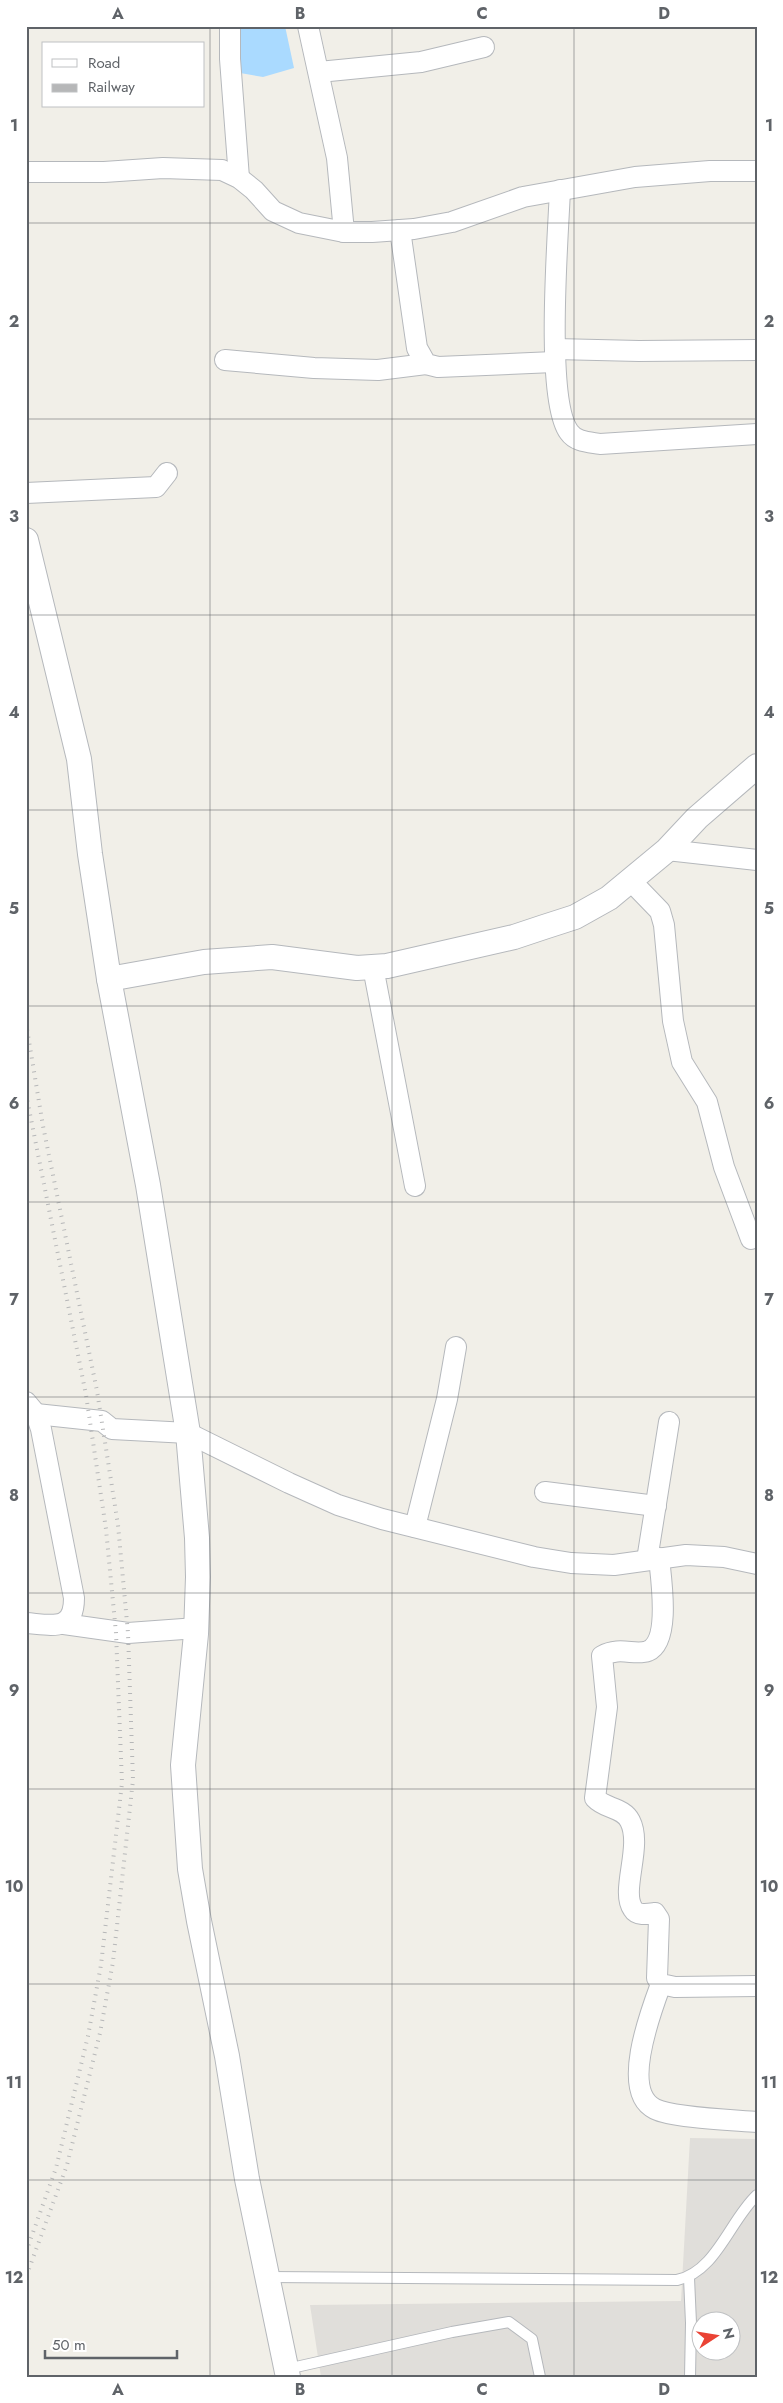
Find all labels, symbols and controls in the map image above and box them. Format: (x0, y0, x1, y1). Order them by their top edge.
text: A (111, 2, 124, 25)
text: B (295, 2, 305, 25)
text: C (476, 2, 488, 25)
text: D (658, 2, 670, 25)
legend (42, 42, 205, 108)
text: Road (88, 52, 120, 74)
text: Railway (88, 76, 135, 98)
text: 1 (10, 114, 18, 137)
text: 1 (765, 114, 773, 137)
text: 2 (9, 310, 19, 333)
text: 2 (764, 310, 774, 333)
text: 3 (9, 505, 19, 528)
text: 3 (764, 505, 774, 528)
text: 4 (8, 701, 20, 724)
text: 4 (763, 701, 775, 724)
text: 5 (9, 897, 19, 920)
text: 5 (764, 897, 774, 920)
text: 6 (9, 1092, 19, 1115)
text: 6 (764, 1092, 774, 1115)
text: 7 (9, 1288, 19, 1311)
text: 7 (764, 1288, 774, 1311)
text: 8 (9, 1484, 19, 1507)
text: 8 (764, 1484, 774, 1507)
text: 9 (9, 1679, 19, 1702)
text: 9 (764, 1679, 774, 1702)
text: 10 (5, 1875, 23, 1898)
text: 10 (760, 1875, 778, 1898)
text: 11 (6, 2071, 22, 2094)
text: 11 (761, 2071, 777, 2094)
text: 12 (5, 2266, 23, 2289)
text: 12 (760, 2266, 778, 2289)
north arrow (690, 2310, 740, 2360)
text: N (718, 2326, 740, 2341)
scale bar (45, 2328, 178, 2360)
text: 50 m (52, 2334, 86, 2356)
text: A (111, 2378, 124, 2401)
text: B (295, 2378, 305, 2401)
text: C (476, 2378, 488, 2401)
text: D (658, 2378, 670, 2401)

